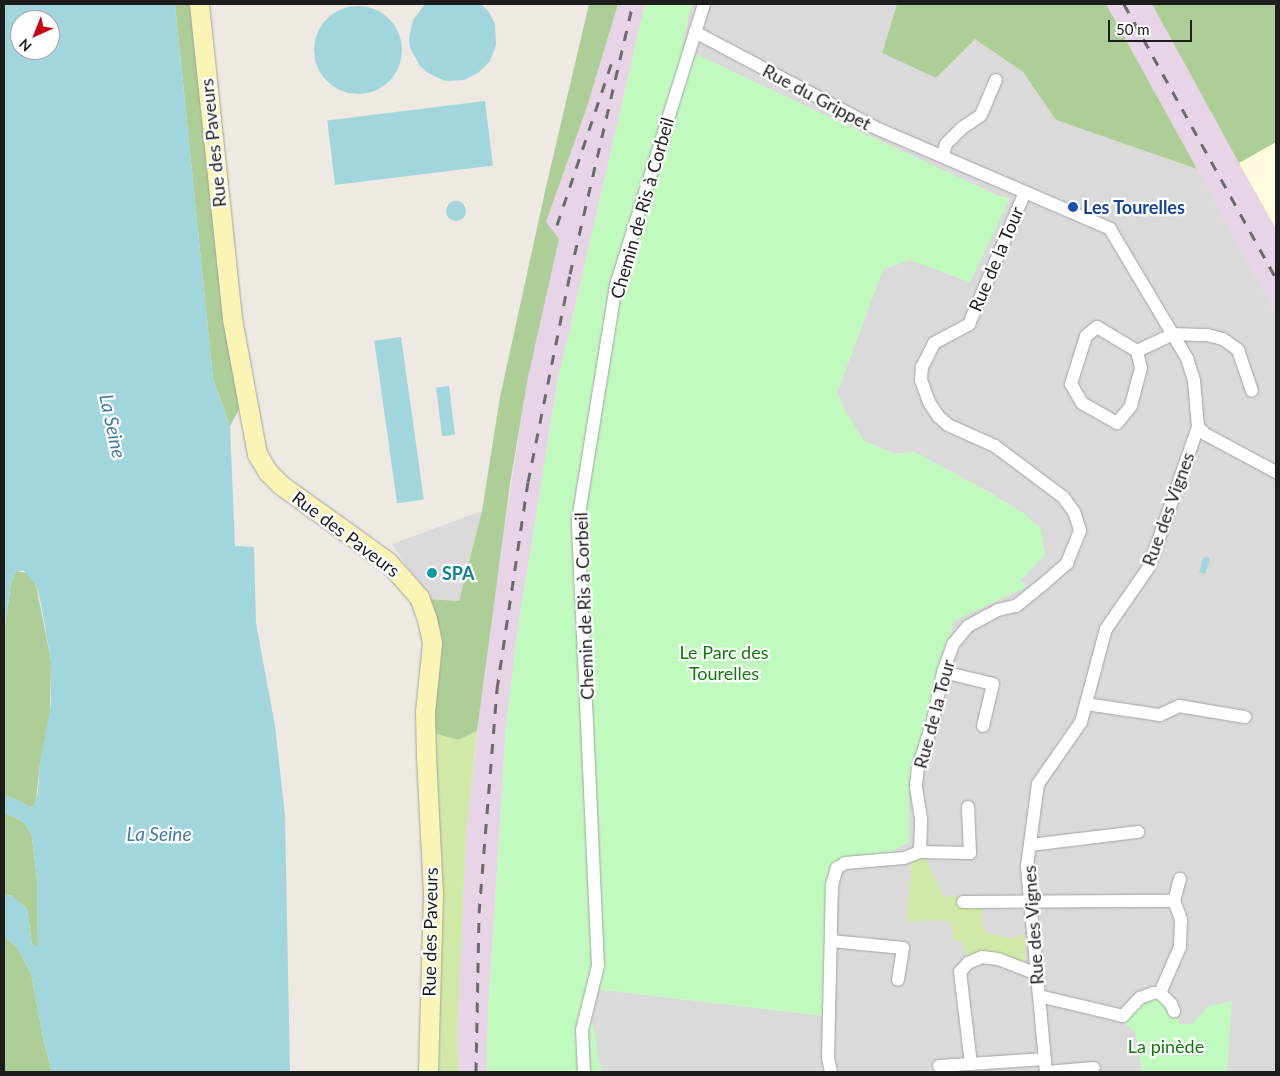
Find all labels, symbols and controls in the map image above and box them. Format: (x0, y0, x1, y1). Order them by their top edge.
north arrow (10, 10, 60, 60)
scale bar (1110, 10, 1194, 42)
text: 50 m (1116, 20, 1150, 38)
text: N (15, 36, 35, 55)
street label: Rue du Grippet (759, 59, 875, 135)
street label: Rue des Paveurs (196, 78, 230, 208)
street label: Chemin de Ris à Corbeil (606, 115, 678, 301)
place label: Les Tourelles (1083, 196, 1185, 218)
marker: Les Tourelles (1067, 201, 1079, 213)
street label: Rue de la Tour (964, 203, 1028, 315)
water label: La Seine (95, 392, 131, 460)
street label: Rue des Vignes (1137, 449, 1199, 569)
street label: Rue des Paveurs (288, 487, 404, 581)
street label: Chemin de Ris à Corbeil (570, 512, 598, 700)
place label: SPA (442, 562, 475, 584)
marker: SPA (426, 567, 438, 579)
park label: Le Parc des Tourelles (680, 642, 768, 684)
street label: Rue de la Tour (909, 657, 959, 771)
water label: La Seine (126, 823, 192, 845)
street label: Rue des Vignes (1018, 864, 1048, 986)
street label: Rue des Paveurs (418, 867, 442, 997)
park label: La pinède (1128, 1035, 1204, 1057)

